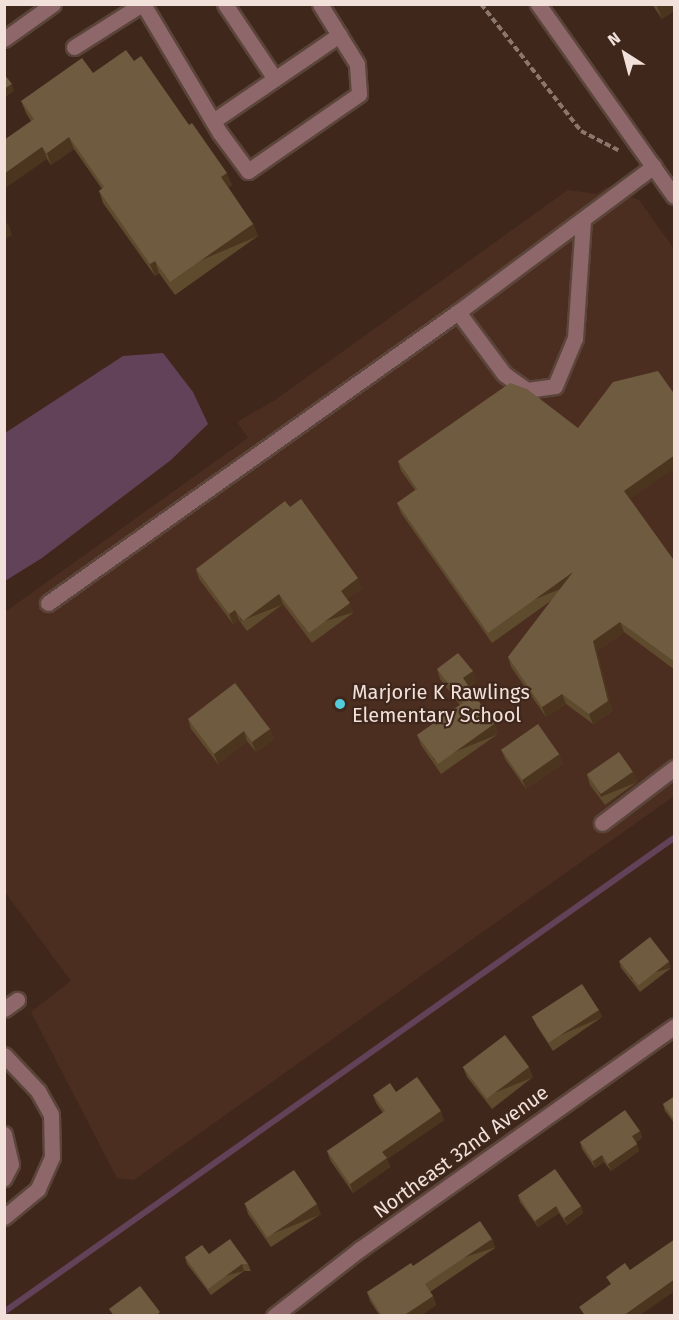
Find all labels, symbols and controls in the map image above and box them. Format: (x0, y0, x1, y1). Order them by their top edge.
north arrow (595, 24, 655, 84)
text: N (604, 28, 624, 50)
place label: Marjorie K Rawlings Elementary School (352, 680, 530, 727)
marker: Marjorie K Rawlings Elementary School (333, 697, 347, 711)
street label: Northeast 32nd Avenue (369, 1080, 553, 1224)

